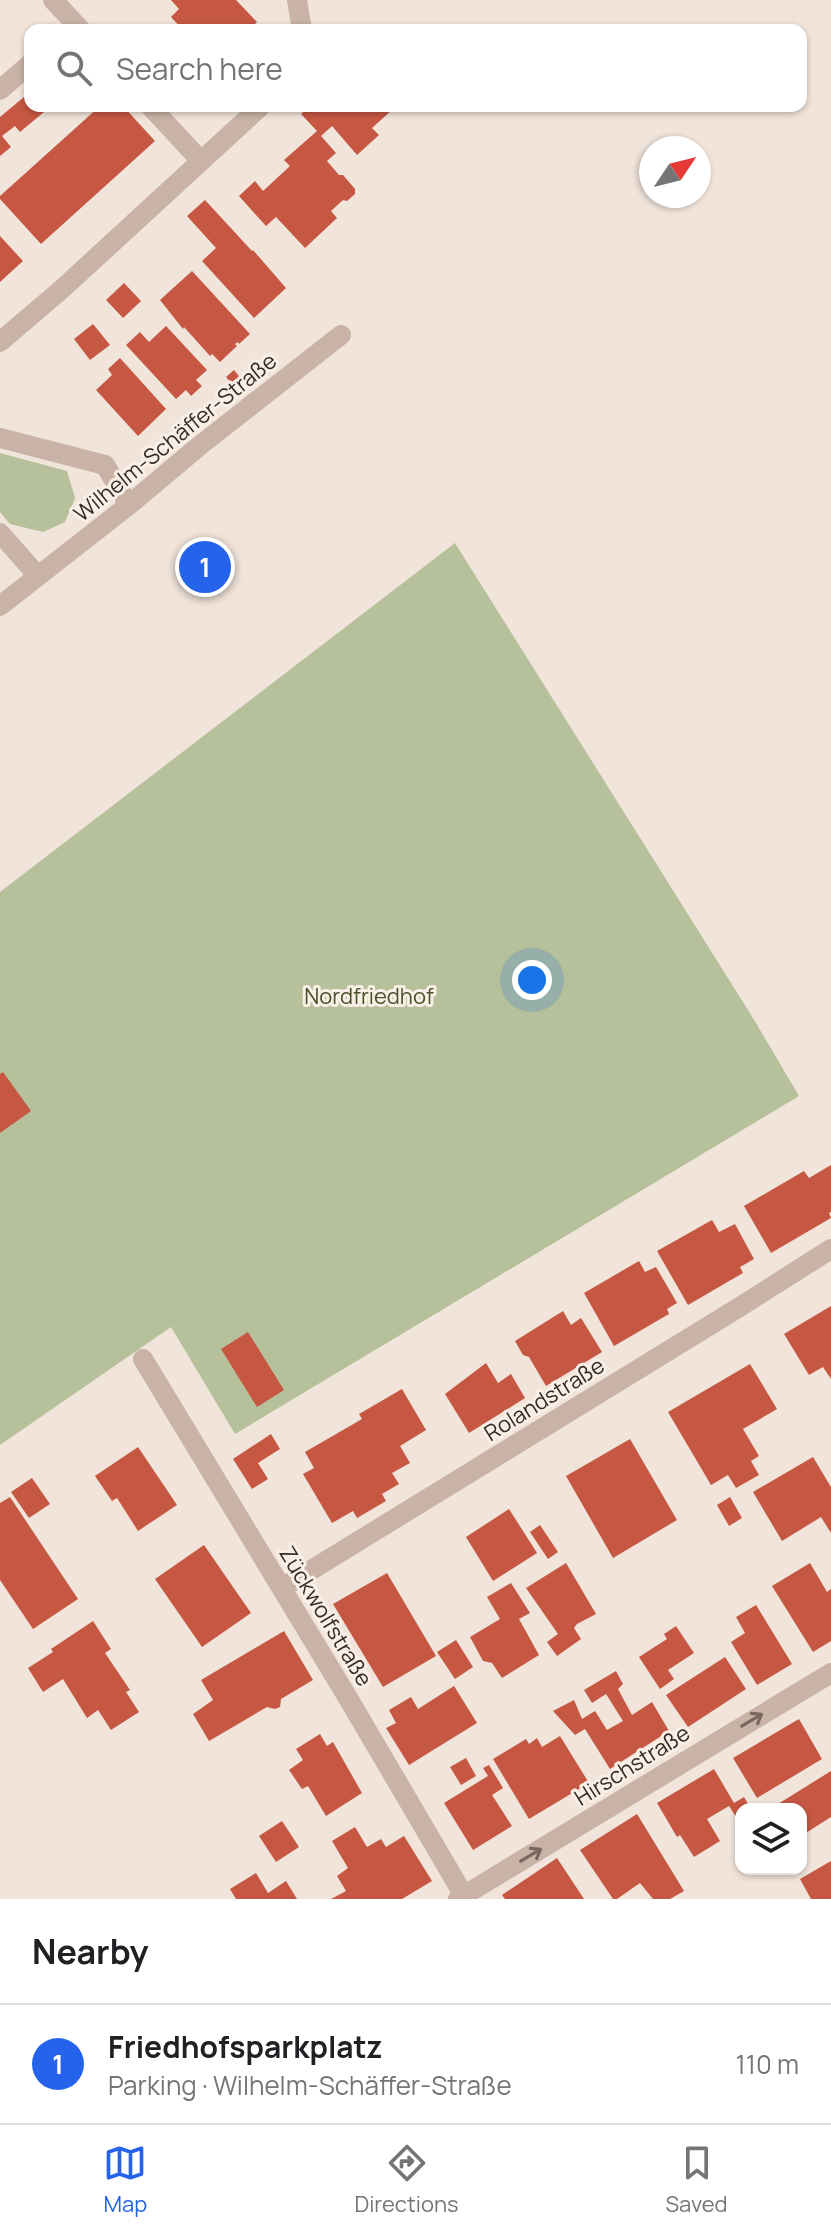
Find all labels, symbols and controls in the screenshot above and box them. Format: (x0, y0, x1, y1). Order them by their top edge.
search box (24, 24, 807, 112)
icon: search (52, 46, 96, 90)
text: Search here (116, 48, 283, 89)
north arrow (639, 136, 711, 208)
street label: Wilhelm-Schäffer-Straße (67, 346, 283, 528)
pin: 1 (179, 537, 231, 597)
your location (512, 960, 552, 1000)
park label: Nordfriedhof (304, 981, 434, 1011)
street label: Rolandstraße (478, 1350, 610, 1448)
street label: Zückwolfstraße (272, 1540, 380, 1692)
one-way arrow (740, 1712, 764, 1727)
street label: Hirschstraße (569, 1718, 695, 1812)
map controls (735, 1803, 807, 1875)
button: layers (735, 1803, 807, 1875)
one-way arrow (519, 1847, 542, 1863)
text: Nearby (32, 1928, 148, 1974)
text: Friedhofsparkplatz (108, 2026, 383, 2067)
text: 1 (52, 2046, 64, 2082)
text: 110 m (736, 2046, 799, 2082)
text: Parking · Wilhelm-Schäffer-Straße (108, 2067, 512, 2103)
tab: Map (103, 2141, 147, 2219)
tab: Directions (354, 2141, 459, 2219)
tab: Saved (666, 2141, 728, 2219)

